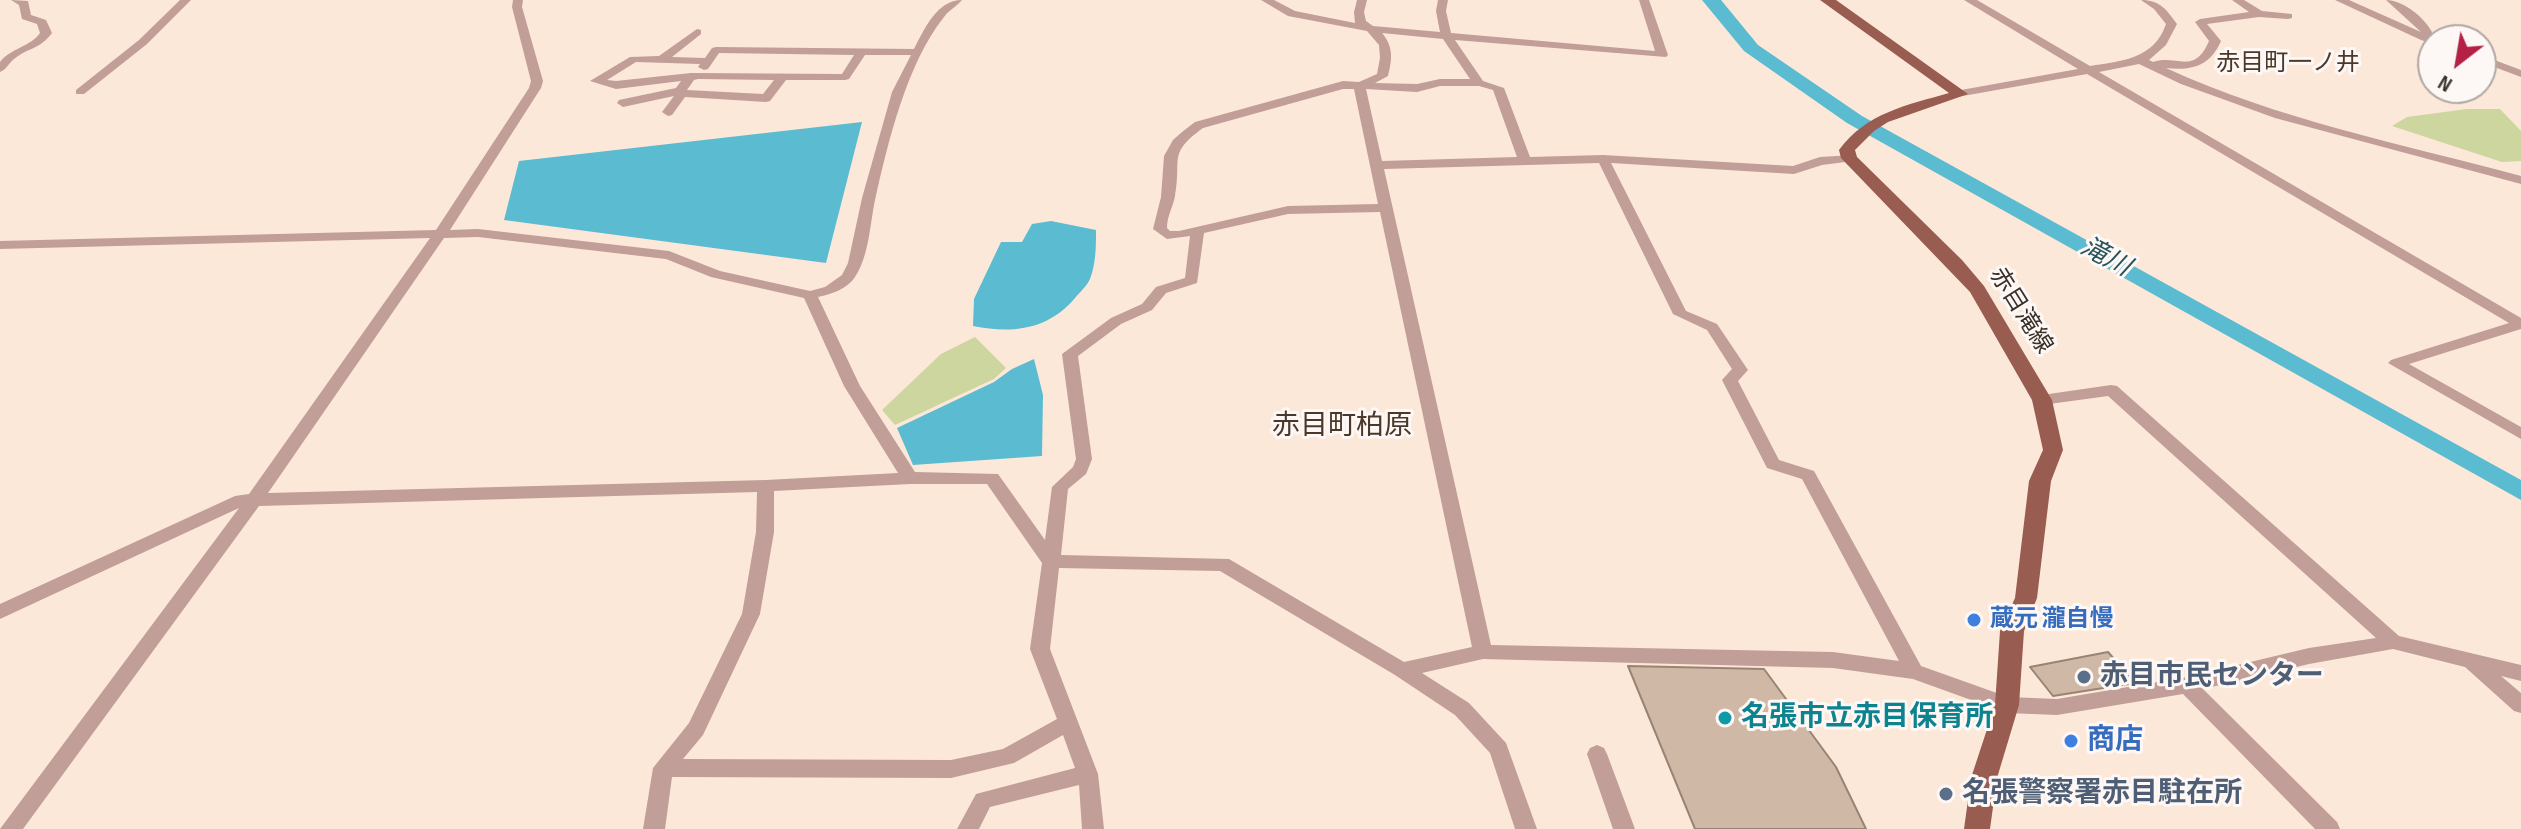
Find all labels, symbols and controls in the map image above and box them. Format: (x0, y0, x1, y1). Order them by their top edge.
north arrow (2417, 24, 2497, 104)
district label: 赤目町一ノ井 (2216, 50, 2360, 78)
text: N (2433, 69, 2457, 98)
water label: 滝川 (2075, 232, 2135, 284)
street label: 赤目滝線 (1982, 263, 2058, 359)
district label: 赤目町柏原 (1272, 410, 1412, 444)
place label: 蔵元 瀧自慢 (1990, 606, 2114, 634)
marker: 蔵元 瀧自慢 (1965, 611, 1983, 629)
place label: 赤目市民センター (2100, 660, 2324, 694)
marker: 赤目市民センター (2075, 668, 2093, 686)
place label: 名張市立赤目保育所 (1741, 701, 1993, 735)
marker: 名張市立赤目保育所 (1716, 709, 1734, 727)
place label: 商店 (2087, 724, 2143, 758)
marker: 商店 (2062, 732, 2080, 750)
place label: 名張警察署赤目駐在所 (1962, 777, 2242, 811)
marker: 名張警察署赤目駐在所 (1937, 785, 1955, 803)

